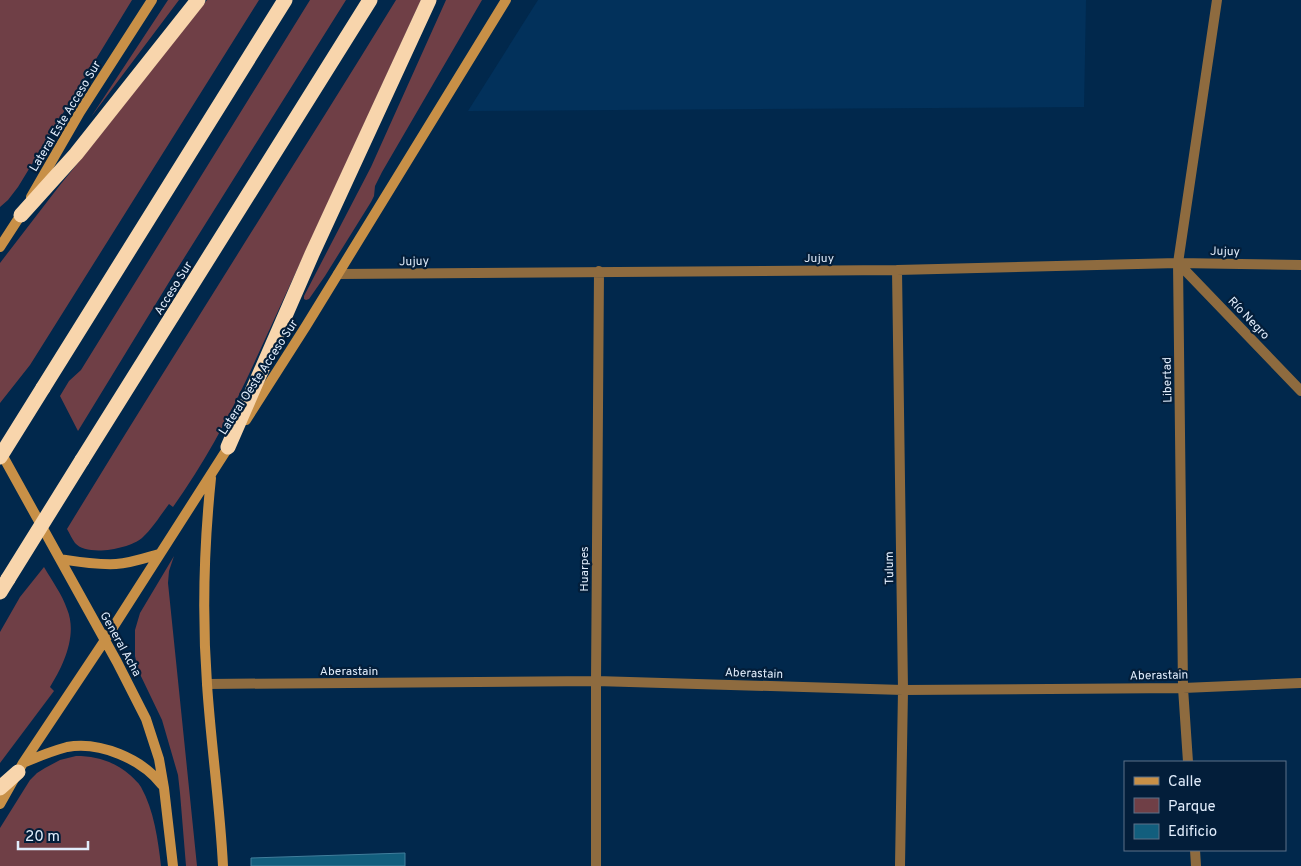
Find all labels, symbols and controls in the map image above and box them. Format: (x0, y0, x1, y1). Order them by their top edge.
street label: Lateral Este Acceso Sur (26, 58, 105, 175)
street label: Jujuy (1210, 244, 1240, 260)
street label: Jujuy (804, 251, 834, 267)
street label: Jujuy (399, 254, 429, 270)
street label: Acceso Sur (151, 258, 197, 318)
street label: Río Negro (1224, 294, 1273, 344)
street label: Lateral Oeste Acceso Sur (215, 317, 302, 438)
street label: Libertad (1160, 357, 1176, 403)
street label: Huarpes (577, 546, 593, 592)
street label: Tulum (882, 551, 898, 585)
street label: General Acha (96, 609, 145, 680)
street label: Aberastain (320, 664, 378, 680)
street label: Aberastain (724, 665, 783, 683)
street label: Aberastain (1130, 667, 1188, 685)
legend (1124, 761, 1286, 851)
text: Calle (1168, 773, 1202, 792)
text: Parque (1168, 798, 1216, 817)
scale bar (18, 818, 88, 850)
text: Edificio (1168, 823, 1217, 842)
text: 20 m (25, 828, 60, 847)

